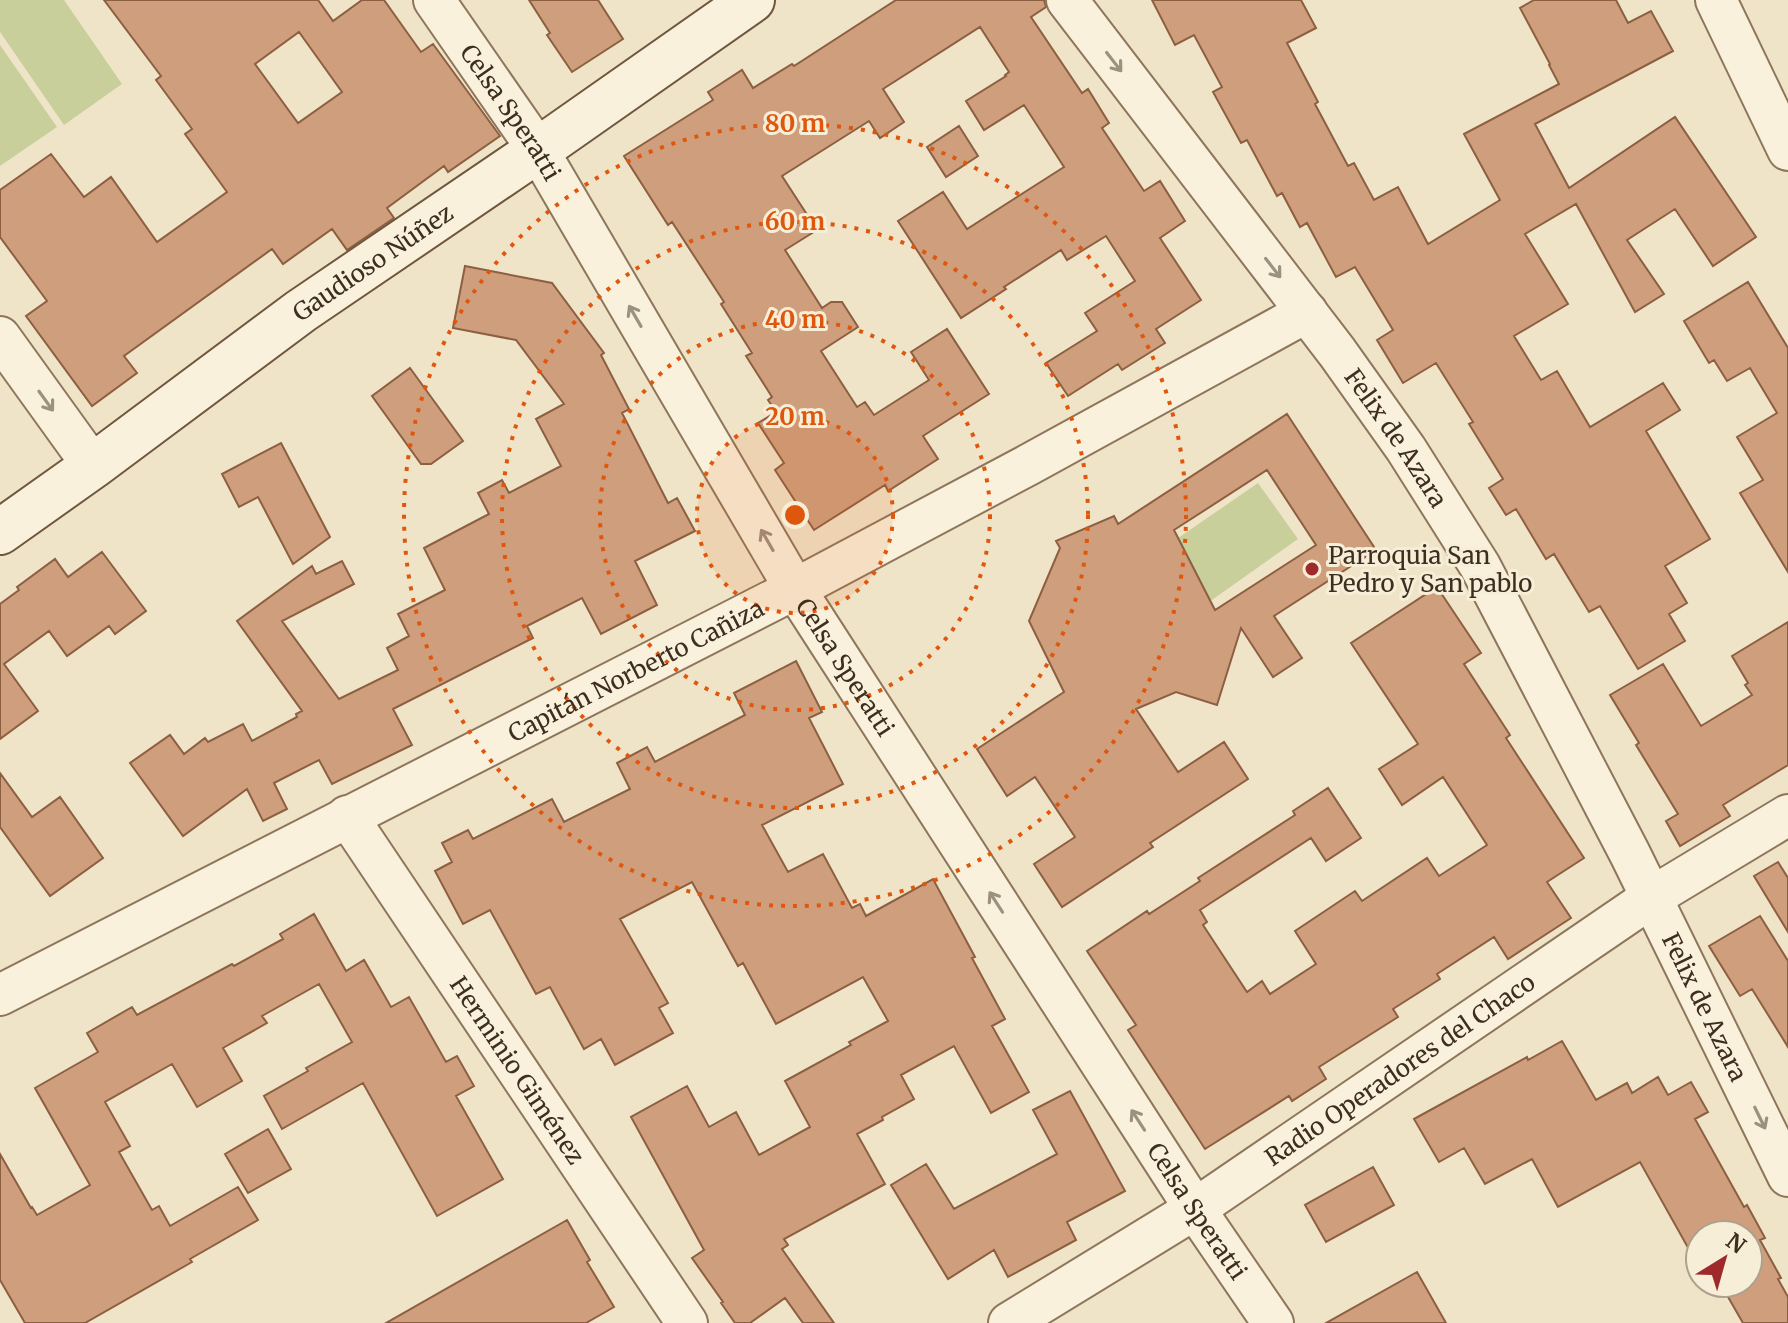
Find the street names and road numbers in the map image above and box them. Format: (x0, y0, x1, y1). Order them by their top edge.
street label: Celsa Speratti (454, 38, 568, 186)
street label: Gaudioso Núñez (286, 197, 459, 328)
street label: Felix de Azara (1338, 362, 1454, 513)
street label: Capitán Norberto Cañiza (503, 592, 769, 748)
street label: Celsa Speratti (789, 592, 901, 742)
street label: Felix de Azara (1655, 927, 1755, 1086)
street label: Radio Operadores del Chaco (1259, 966, 1541, 1172)
street label: Herminio Giménez (443, 970, 592, 1170)
street label: Celsa Speratti (1141, 1137, 1254, 1286)

